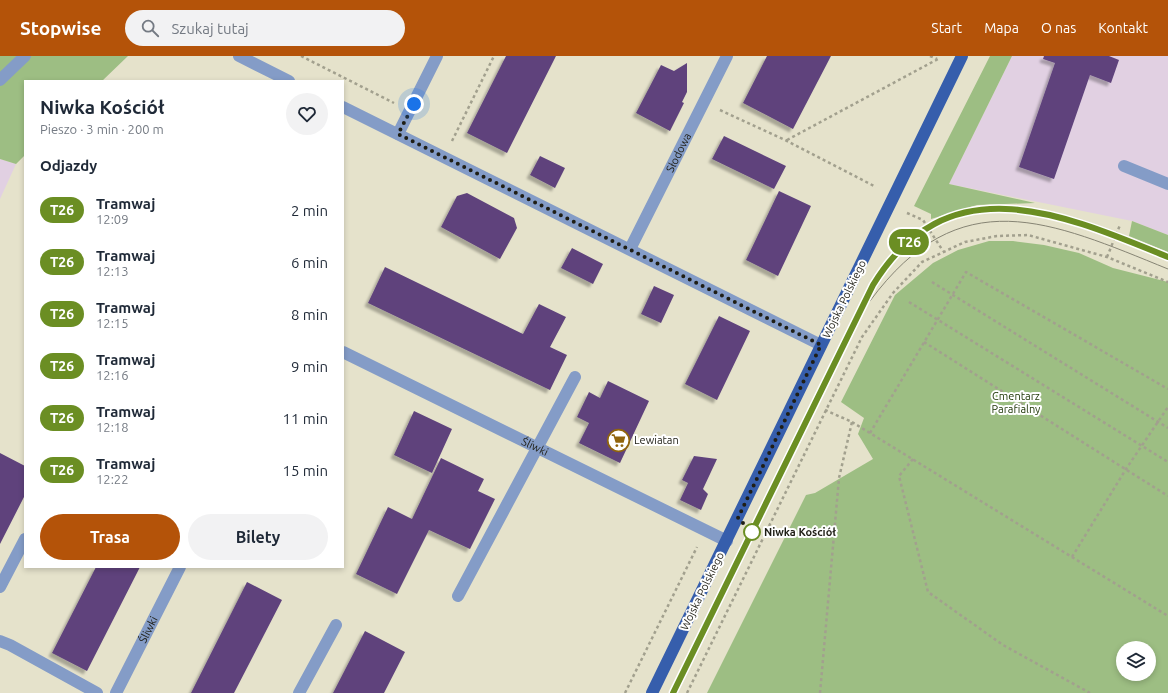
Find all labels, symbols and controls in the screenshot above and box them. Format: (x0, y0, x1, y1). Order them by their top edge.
search box (125, 10, 405, 46)
text: Stopwise (20, 17, 101, 39)
icon: search (139, 17, 161, 39)
text: Szukaj tutaj (171, 20, 249, 37)
text: Start (931, 20, 962, 36)
text: Mapa (984, 20, 1019, 36)
text: O nas (1041, 20, 1076, 36)
text: Kontakt (1098, 20, 1148, 36)
button: heart (286, 93, 328, 135)
your location (404, 94, 424, 114)
text: Niwka Kościół (40, 96, 164, 118)
text: Pieszo · 3 min · 200 m (40, 122, 164, 136)
street label: Słodowa (664, 131, 693, 174)
text: Odjazdy (40, 157, 97, 174)
text: Tramwaj (96, 195, 155, 212)
text: T26 (50, 202, 74, 218)
text: 2 min (291, 202, 328, 219)
text: 12:09 (96, 212, 129, 226)
line badge: T26 (886, 229, 932, 255)
text: T26 (897, 234, 921, 250)
text: Tramwaj (96, 247, 155, 264)
text: T26 (50, 254, 74, 270)
text: 6 min (291, 254, 328, 271)
street label: Wojska Polskiego (820, 258, 868, 340)
text: 12:13 (96, 264, 129, 278)
text: Tramwaj (96, 299, 155, 316)
text: T26 (50, 306, 74, 322)
text: 8 min (291, 306, 328, 323)
text: 12:15 (96, 316, 129, 330)
text: Tramwaj (96, 351, 155, 368)
text: T26 (50, 358, 74, 374)
text: 9 min (291, 358, 328, 375)
text: 12:16 (96, 368, 129, 382)
park label: Cmentarz Parafialny (992, 390, 1041, 415)
text: Tramwaj (96, 403, 155, 420)
text: T26 (50, 410, 74, 426)
text: 11 min (282, 410, 328, 427)
text: 12:18 (96, 420, 129, 434)
supermarket icon: Lewiatan (606, 427, 632, 453)
street label: Śliwki (520, 434, 550, 458)
place label: Lewiatan (634, 434, 679, 446)
text: Tramwaj (96, 455, 155, 472)
text: T26 (50, 462, 74, 478)
text: 15 min (282, 462, 328, 479)
text: 12:22 (96, 472, 129, 486)
button: Trasa (40, 514, 180, 560)
button: Bilety (188, 514, 328, 560)
marker: Niwka Kościół (743, 523, 761, 541)
place label: Niwka Kościół (764, 526, 836, 538)
street label: Wojska Polskiego (678, 550, 726, 632)
street label: Śliwki (136, 614, 160, 645)
map controls (1116, 641, 1156, 681)
button: layers (1116, 641, 1156, 681)

